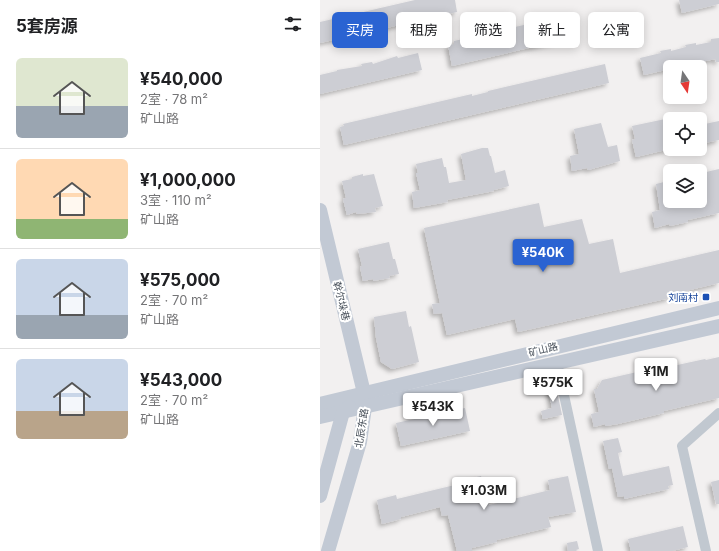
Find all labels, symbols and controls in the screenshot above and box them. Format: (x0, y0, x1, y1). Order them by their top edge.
chip: 买房 (332, 12, 388, 48)
chip: 租房 (396, 12, 452, 48)
chip: 筛选 (460, 12, 516, 48)
chip: 新上 (524, 12, 580, 48)
chip: 公寓 (588, 12, 644, 48)
icon: filters (282, 13, 304, 35)
text: 5套房源 (16, 16, 78, 36)
north arrow (663, 60, 707, 104)
map controls (663, 60, 707, 208)
text: ¥540,000 (140, 69, 223, 89)
icon: home (48, 74, 96, 122)
text: 2室 · 78 m² (140, 91, 208, 107)
text: 矿山路 (140, 110, 179, 126)
button: locate (663, 112, 707, 156)
button: layers (663, 164, 707, 208)
text: ¥1,000,000 (140, 170, 236, 190)
icon: home (48, 175, 96, 223)
text: 3室 · 110 m² (140, 192, 212, 208)
text: 矿山路 (140, 211, 179, 227)
pin: ¥540K (515, 239, 571, 273)
text: ¥540K (522, 244, 564, 260)
text: ¥575,000 (140, 270, 220, 290)
icon: home (48, 275, 96, 323)
street label: 幹尔垛巷 (331, 280, 353, 322)
place label: 刘南村 (668, 291, 698, 303)
text: 2室 · 70 m² (140, 292, 208, 308)
marker: 刘南村 (701, 292, 711, 302)
text: 矿山路 (140, 311, 179, 327)
street label: 矿山路 (527, 340, 559, 358)
pin: ¥1M (637, 358, 675, 392)
text: ¥1M (643, 363, 669, 379)
pin: ¥575K (525, 369, 581, 403)
text: ¥543,000 (140, 370, 222, 390)
text: ¥575K (533, 374, 573, 390)
icon: home (48, 375, 96, 423)
text: 2室 · 70 m² (140, 392, 208, 408)
pin: ¥543K (405, 393, 461, 427)
text: ¥543K (412, 398, 454, 414)
street label: 北辰东路 (352, 407, 370, 449)
text: 矿山路 (140, 411, 179, 427)
pin: ¥1.03M (451, 477, 517, 511)
text: ¥1.03M (461, 482, 507, 498)

